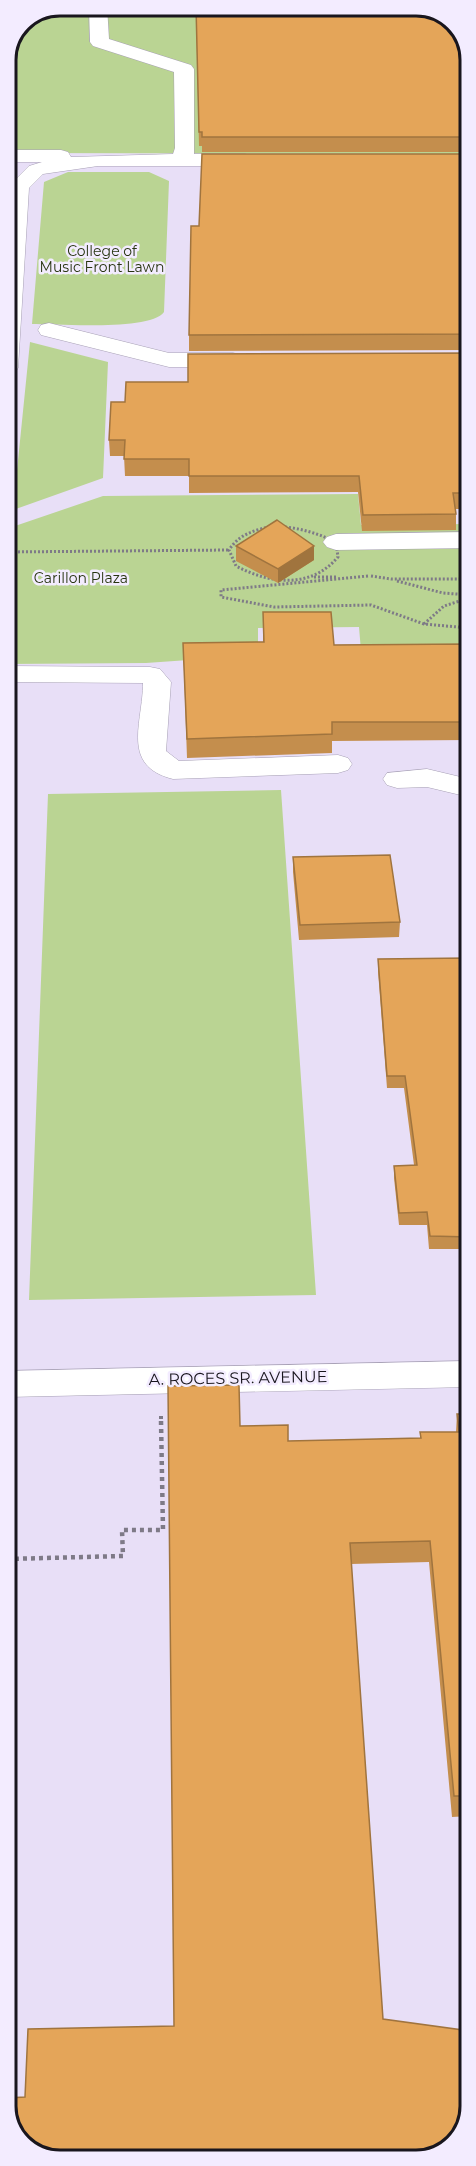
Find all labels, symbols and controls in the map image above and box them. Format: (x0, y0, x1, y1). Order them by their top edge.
park label: College of Music Front Lawn (40, 242, 164, 276)
park label: Carillon Plaza (34, 569, 128, 587)
street label: A. ROCES SR. AVENUE (149, 1367, 327, 1389)

